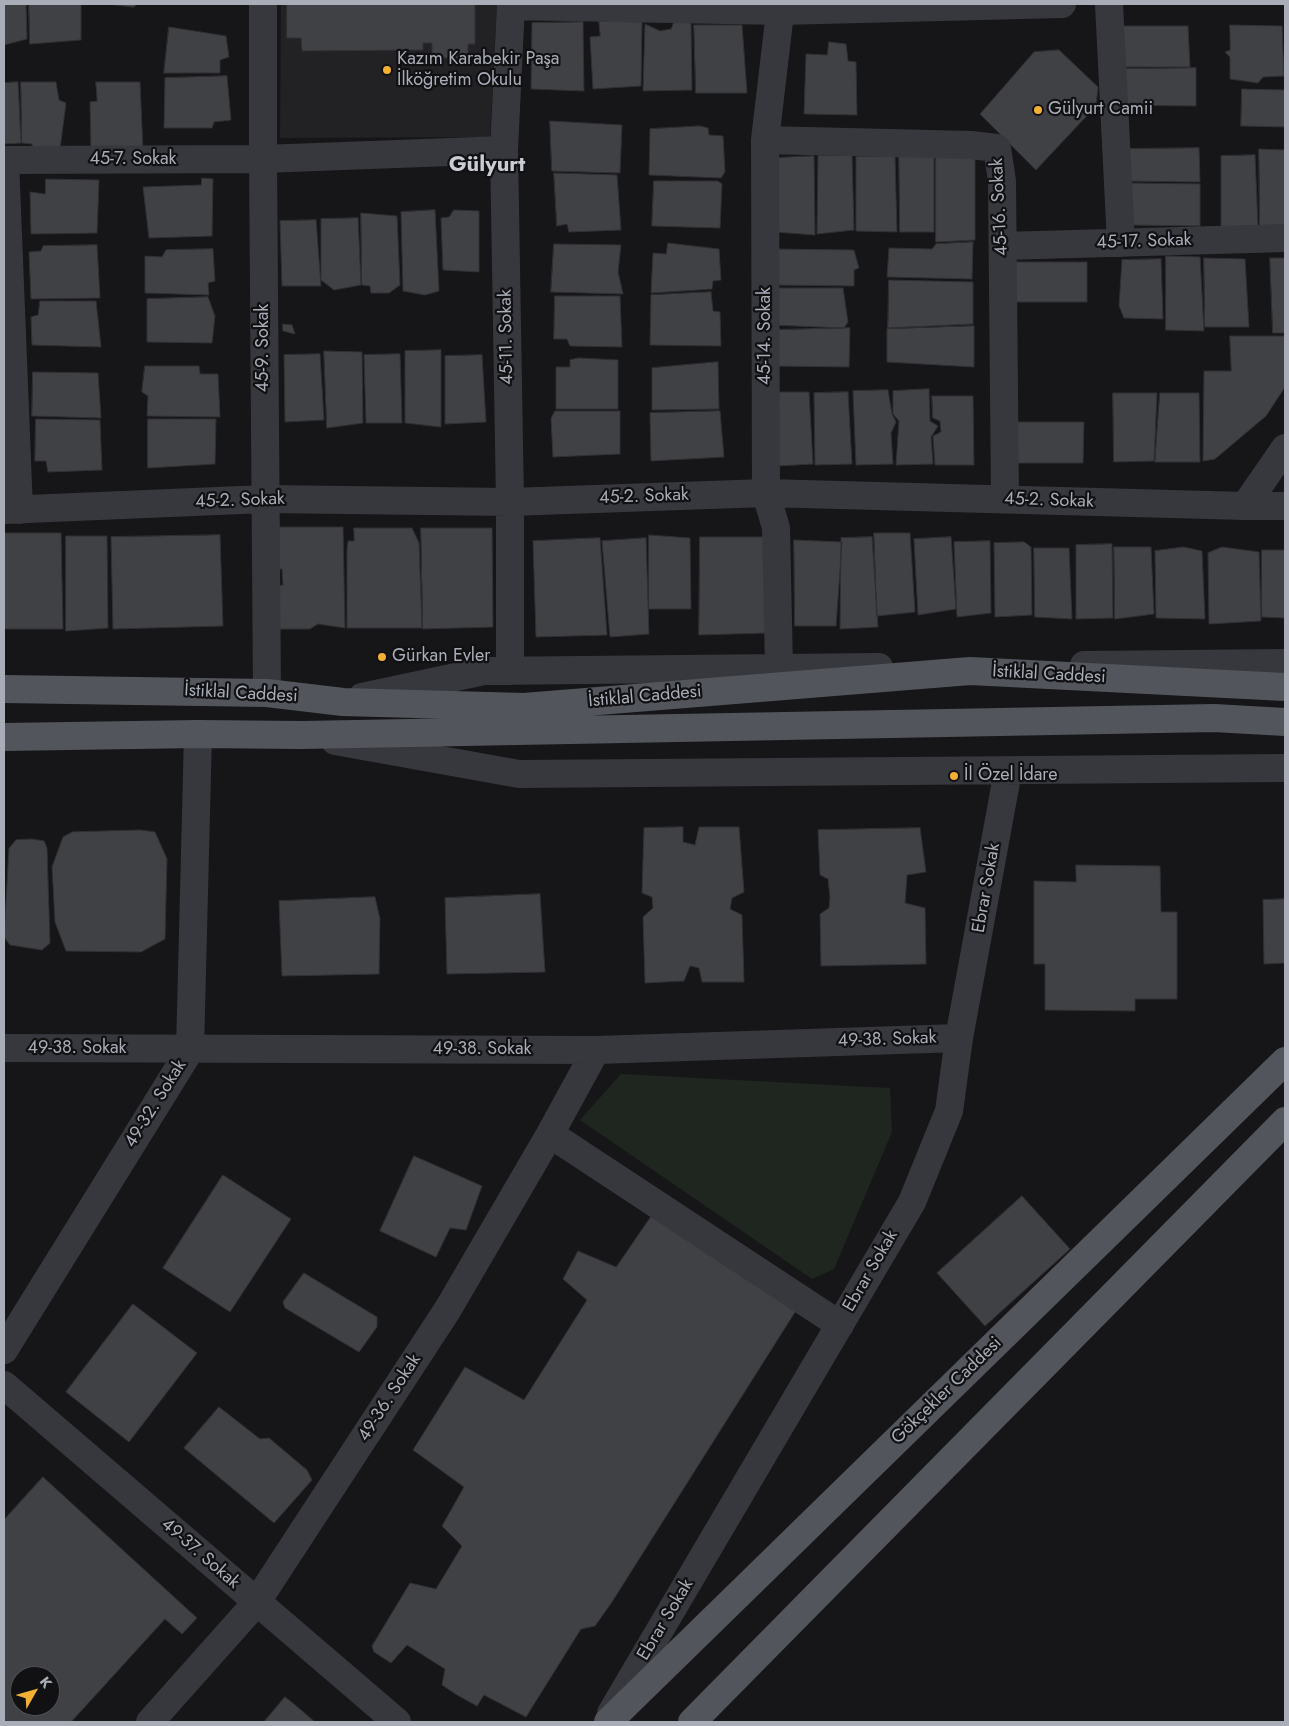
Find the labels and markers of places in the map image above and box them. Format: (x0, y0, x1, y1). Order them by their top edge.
place label: Kazım Karabekir Paşa İlköğretim Okulu (397, 49, 559, 92)
marker: Kazım Karabekir Paşa İlköğretim Okulu (381, 64, 393, 76)
place label: Gülyurt Camii (1048, 99, 1153, 121)
marker: Gülyurt Camii (1032, 104, 1044, 116)
place label: Gürkan Evler (392, 646, 490, 668)
marker: Gürkan Evler (376, 651, 388, 663)
place label: İl Özel İdare (964, 765, 1057, 787)
marker: İl Özel İdare (948, 770, 960, 782)

